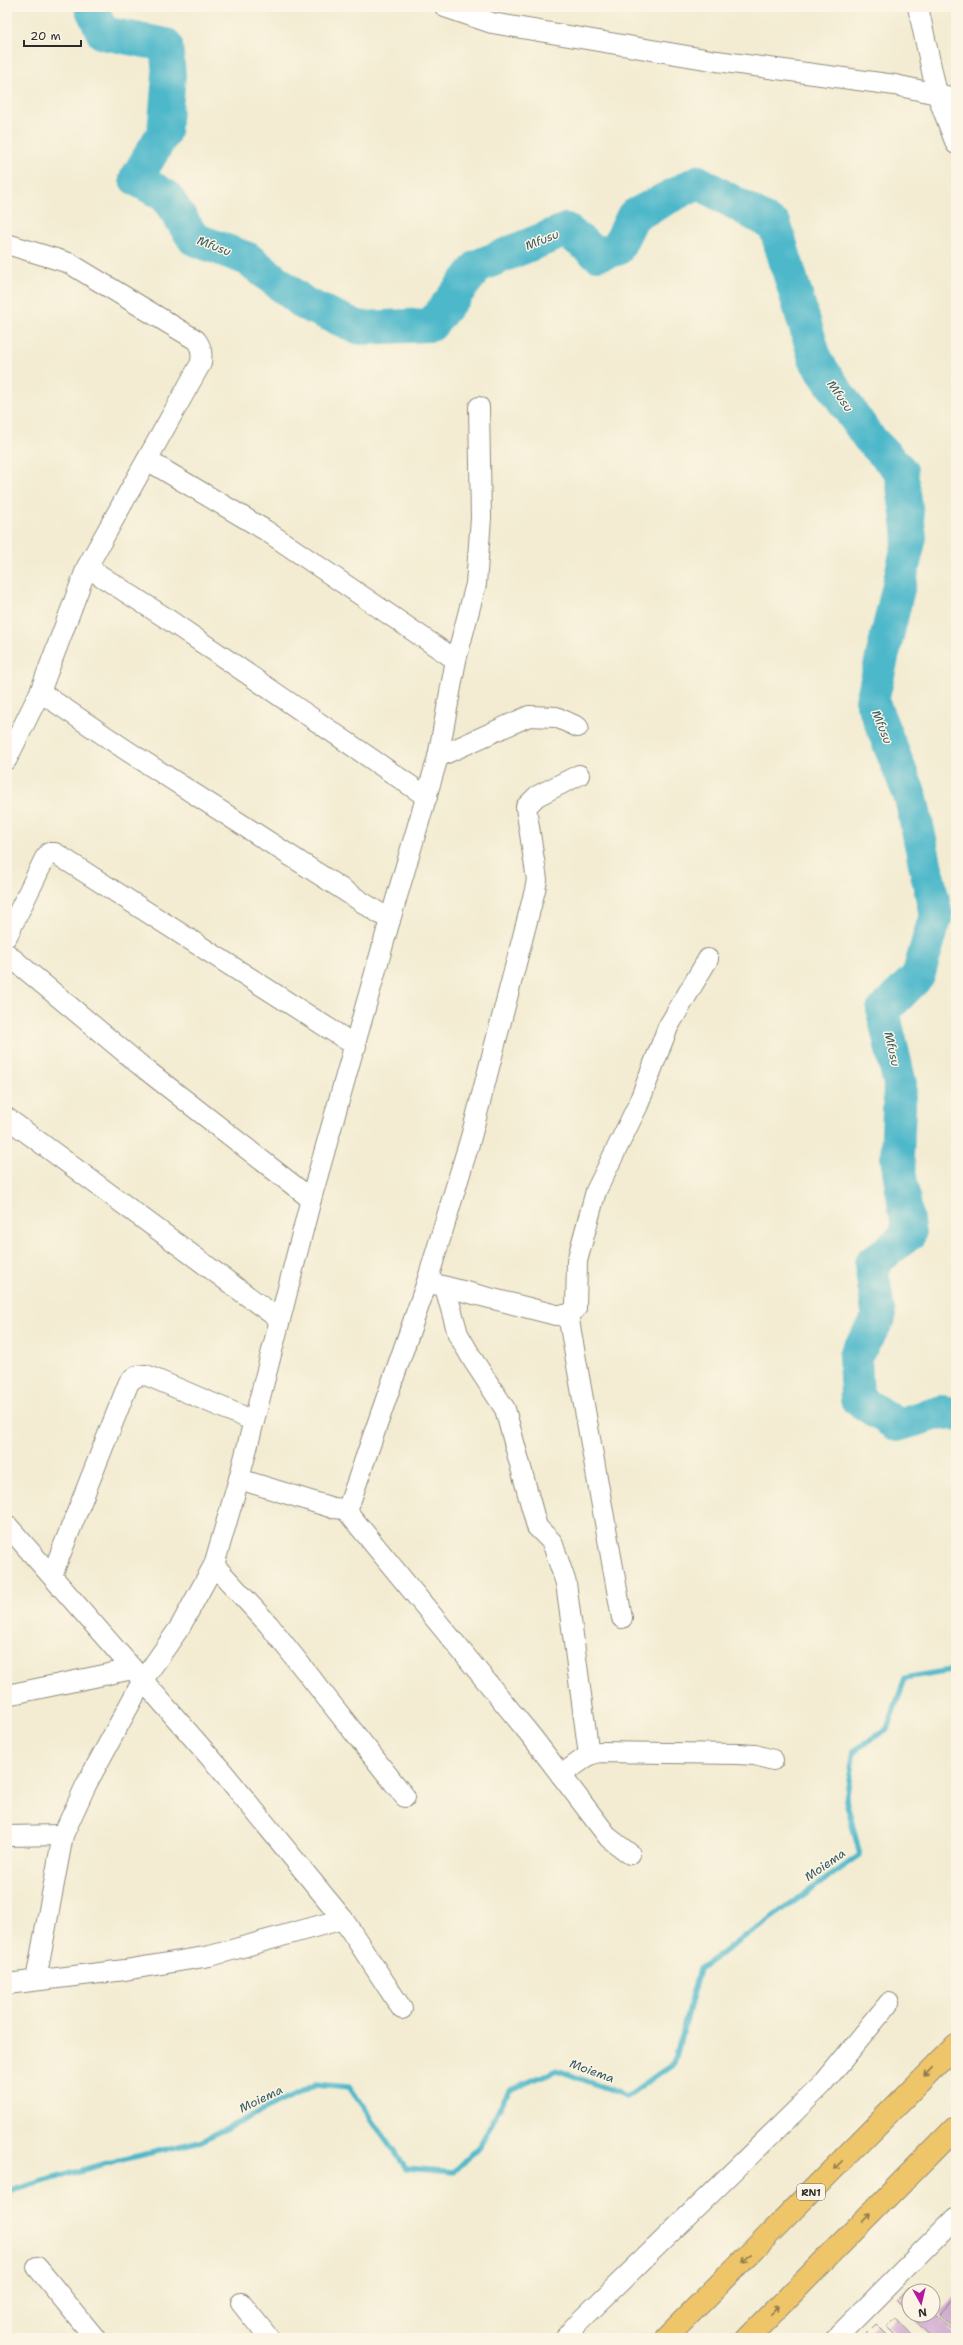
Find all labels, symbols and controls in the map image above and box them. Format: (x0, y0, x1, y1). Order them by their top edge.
scale bar (24, 22, 81, 48)
text: 20 m (30, 28, 61, 44)
water label: Mfusu (523, 226, 561, 254)
water label: Mfusu (195, 232, 233, 260)
water label: Mfusu (824, 377, 856, 415)
water label: Mfusu (868, 708, 896, 746)
water label: Mfusu (880, 1030, 904, 1068)
water label: Moiema (801, 1845, 849, 1885)
water label: Moiema (567, 2056, 617, 2086)
one-way arrow (924, 2067, 934, 2077)
water label: Moiema (237, 2082, 285, 2116)
one-way arrow (833, 2160, 842, 2170)
road number: RN1 (797, 2184, 825, 2200)
one-way arrow (861, 2213, 871, 2223)
one-way arrow (741, 2253, 751, 2263)
north arrow (901, 2283, 941, 2323)
text: N (917, 2304, 928, 2320)
one-way arrow (770, 2305, 780, 2315)

